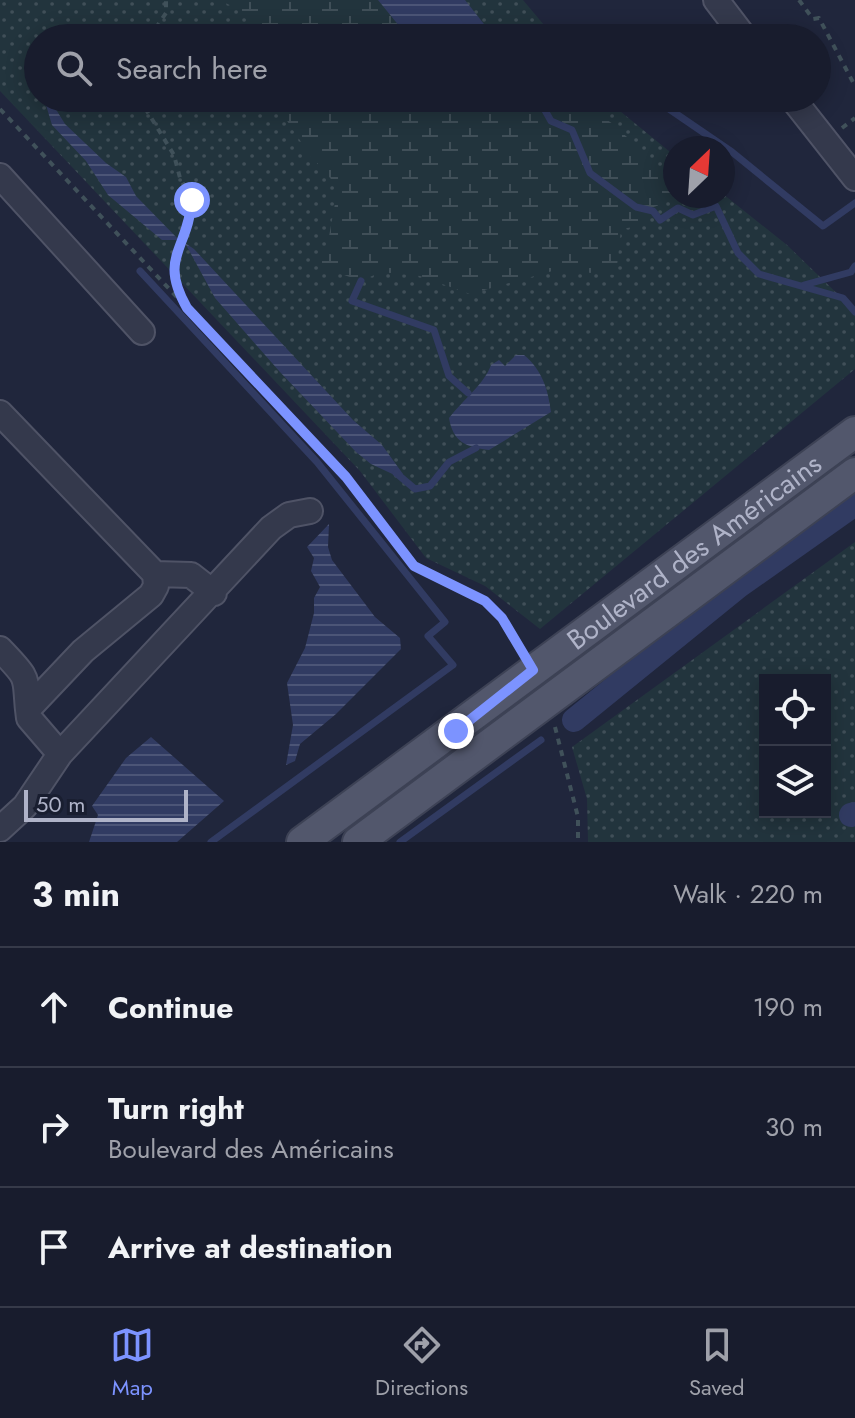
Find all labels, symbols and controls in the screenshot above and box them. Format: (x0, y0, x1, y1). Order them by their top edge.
search box (24, 24, 831, 112)
icon: search (52, 46, 96, 90)
text: Search here (116, 47, 268, 90)
north arrow (663, 136, 735, 208)
route start (174, 182, 210, 218)
street label: Boulevard des Américains (558, 444, 830, 660)
map controls (759, 674, 831, 818)
button: locate (759, 674, 831, 746)
route end (438, 713, 474, 749)
button: layers (759, 746, 831, 818)
scale bar (24, 786, 188, 822)
text: 50 m (36, 788, 85, 820)
text: 3 min (32, 870, 120, 919)
text: Walk · 220 m (673, 875, 823, 913)
icon: ahead (32, 985, 76, 1029)
text: Continue (108, 986, 234, 1029)
text: 190 m (753, 988, 823, 1026)
text: Turn right (108, 1087, 244, 1130)
icon: right (32, 1105, 76, 1149)
text: 30 m (765, 1108, 823, 1146)
text: Boulevard des Américains (108, 1130, 394, 1168)
icon: arrive (32, 1225, 76, 1269)
text: Arrive at destination (108, 1226, 393, 1269)
tab: Map (110, 1323, 154, 1403)
tab: Directions (375, 1323, 468, 1403)
tab: Saved (689, 1323, 745, 1403)

